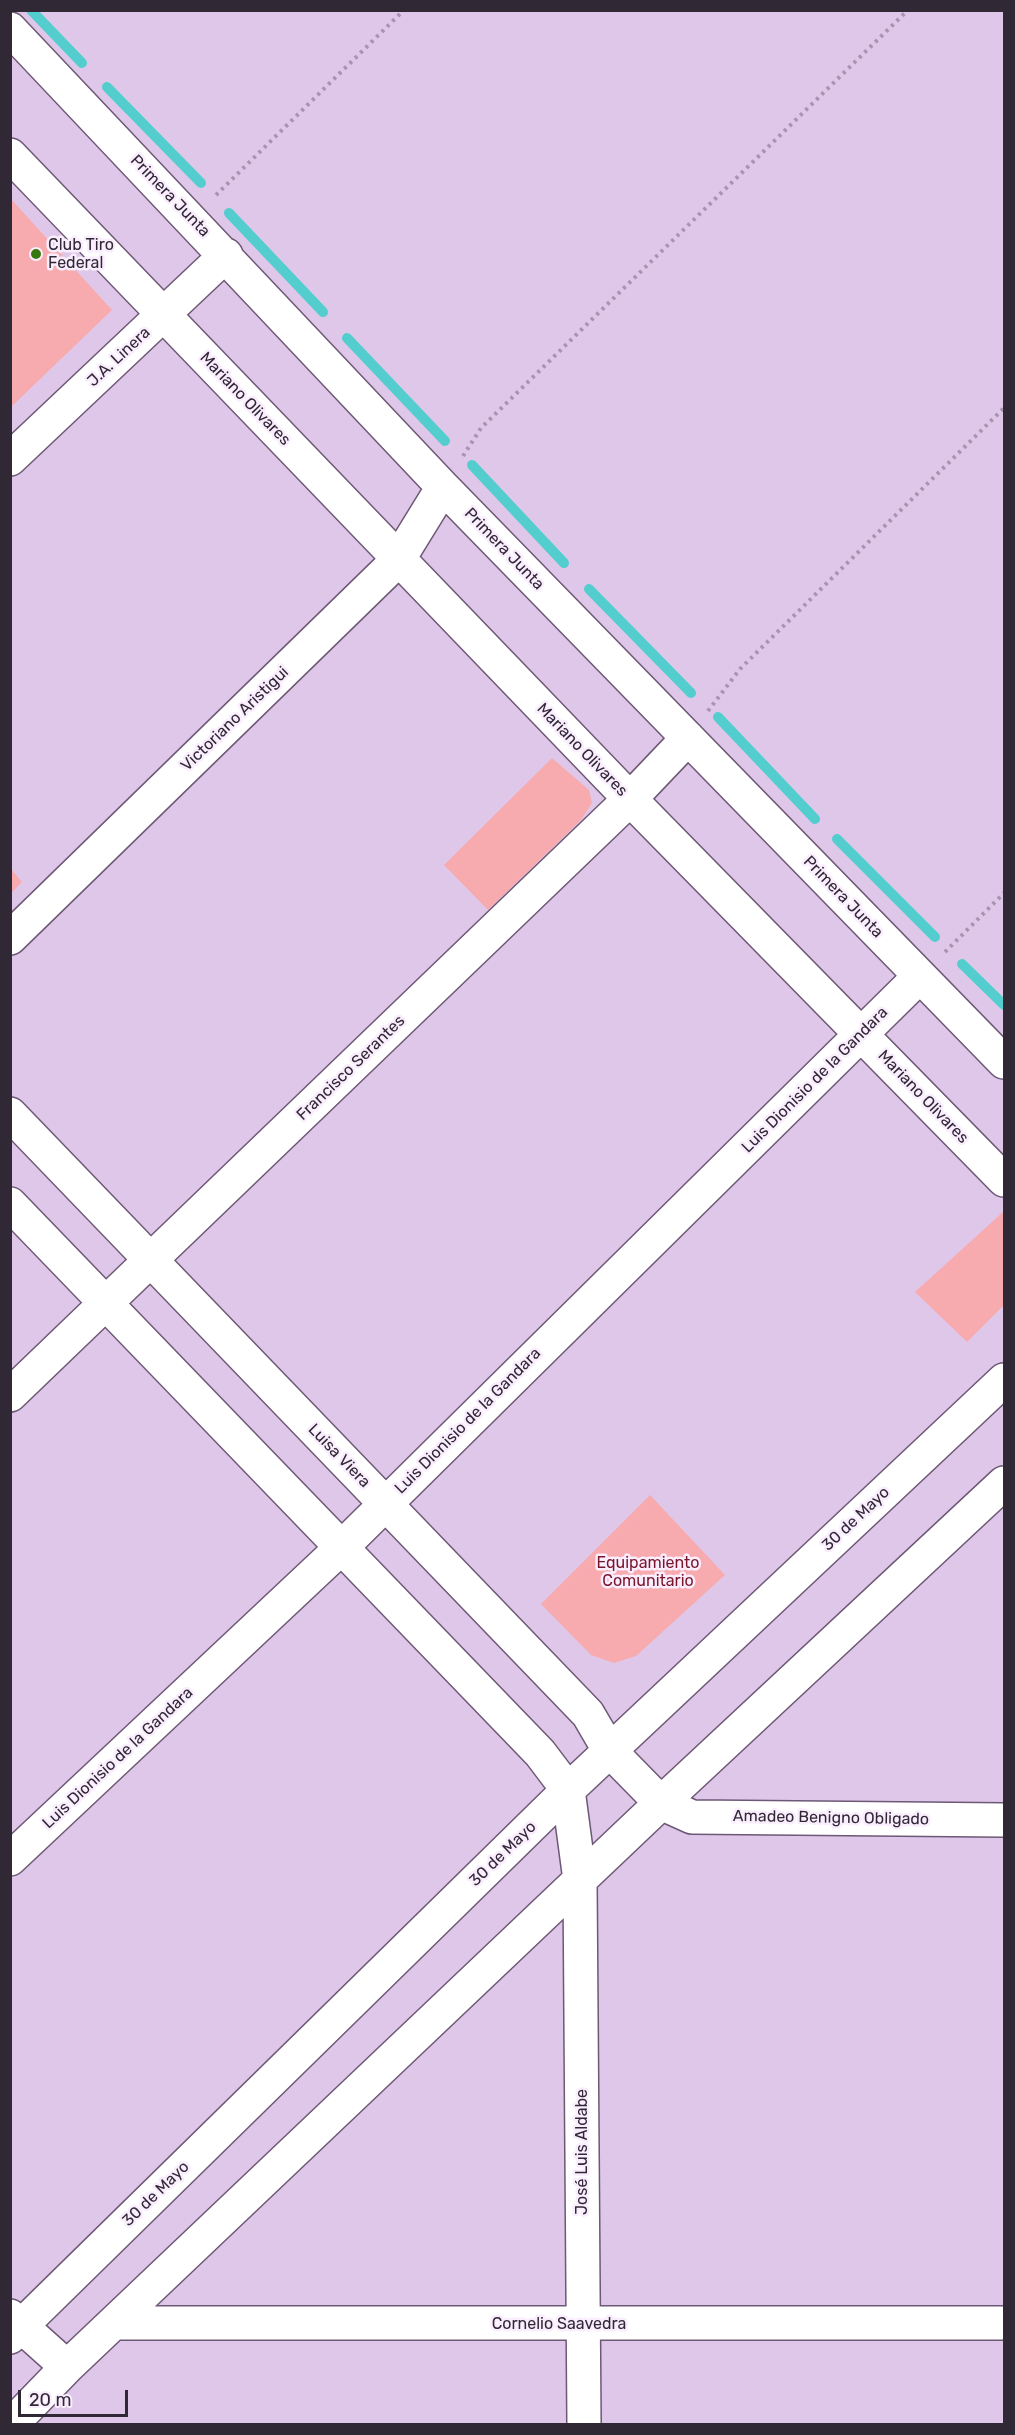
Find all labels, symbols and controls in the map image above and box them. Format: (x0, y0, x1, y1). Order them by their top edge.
street label: Primera Junta (126, 151, 214, 241)
place label: Club Tiro Federal (48, 235, 114, 273)
marker: Club Tiro Federal (29, 247, 43, 261)
street label: J.A. Linera (84, 323, 154, 391)
street label: Mariano Olivares (196, 348, 294, 450)
street label: Primera Junta (460, 504, 548, 594)
street label: Victoriano Aristigui (177, 663, 293, 775)
street label: Mariano Olivares (533, 699, 631, 801)
street label: Primera Junta (799, 852, 887, 942)
street label: Luis Dionisio de la Gandara (738, 1003, 892, 1157)
street label: Francisco Serantes (293, 1011, 409, 1125)
street label: Mariano Olivares (874, 1046, 972, 1148)
street label: Luis Dionisio de la Gandara (391, 1344, 545, 1498)
street label: Luisa Viera (304, 1420, 374, 1492)
street label: 30 de Mayo (818, 1483, 894, 1555)
park label: Equipamiento Comunitario (596, 1553, 700, 1591)
street label: Luis Dionisio de la Gandara (39, 1683, 197, 1833)
street label: Amadeo Benigno Obligado (733, 1807, 929, 1829)
street label: 30 de Mayo (466, 1818, 540, 1890)
street label: José Luis Aldabe (572, 2089, 592, 2215)
street label: 30 de Mayo (119, 2158, 193, 2230)
street label: Cornelio Saavedra (492, 2314, 626, 2334)
scale bar (21, 2378, 130, 2416)
text: 20 m (29, 2389, 71, 2411)

